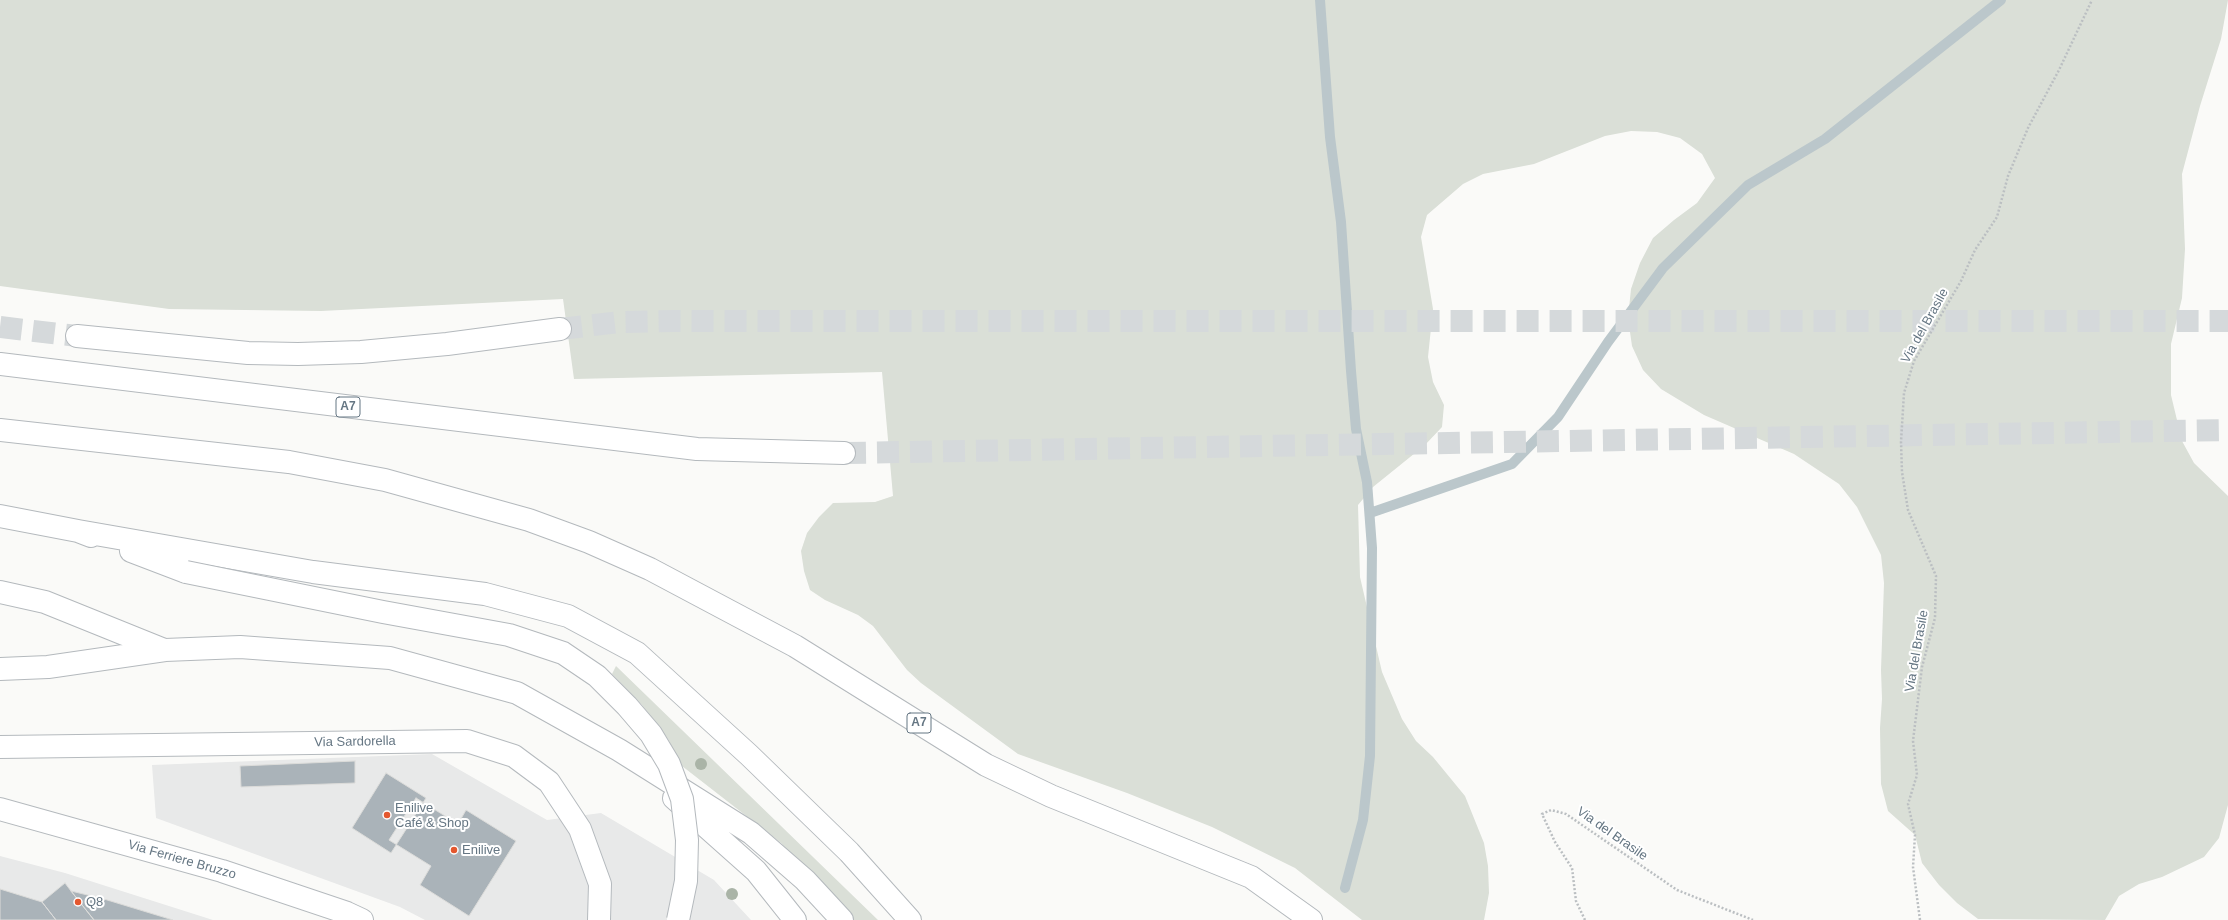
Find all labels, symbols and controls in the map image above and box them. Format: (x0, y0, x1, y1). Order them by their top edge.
street label: Via del Brasile (1898, 286, 1952, 366)
road number: A7 (336, 397, 360, 417)
street label: Via del Brasile (1902, 609, 1932, 693)
road number: A7 (907, 713, 931, 733)
street label: Via Sardorella (314, 733, 396, 751)
place label: Enilive Café & Shop (395, 800, 469, 831)
street label: Via del Brasile (1574, 804, 1650, 864)
marker: Enilive Café & Shop (382, 810, 392, 820)
street label: Via Ferriere Bruzzo (126, 837, 238, 883)
place label: Enilive (462, 842, 500, 858)
marker: Enilive (449, 845, 459, 855)
place label: Q8 (86, 894, 103, 910)
marker: Q8 (73, 897, 83, 907)

